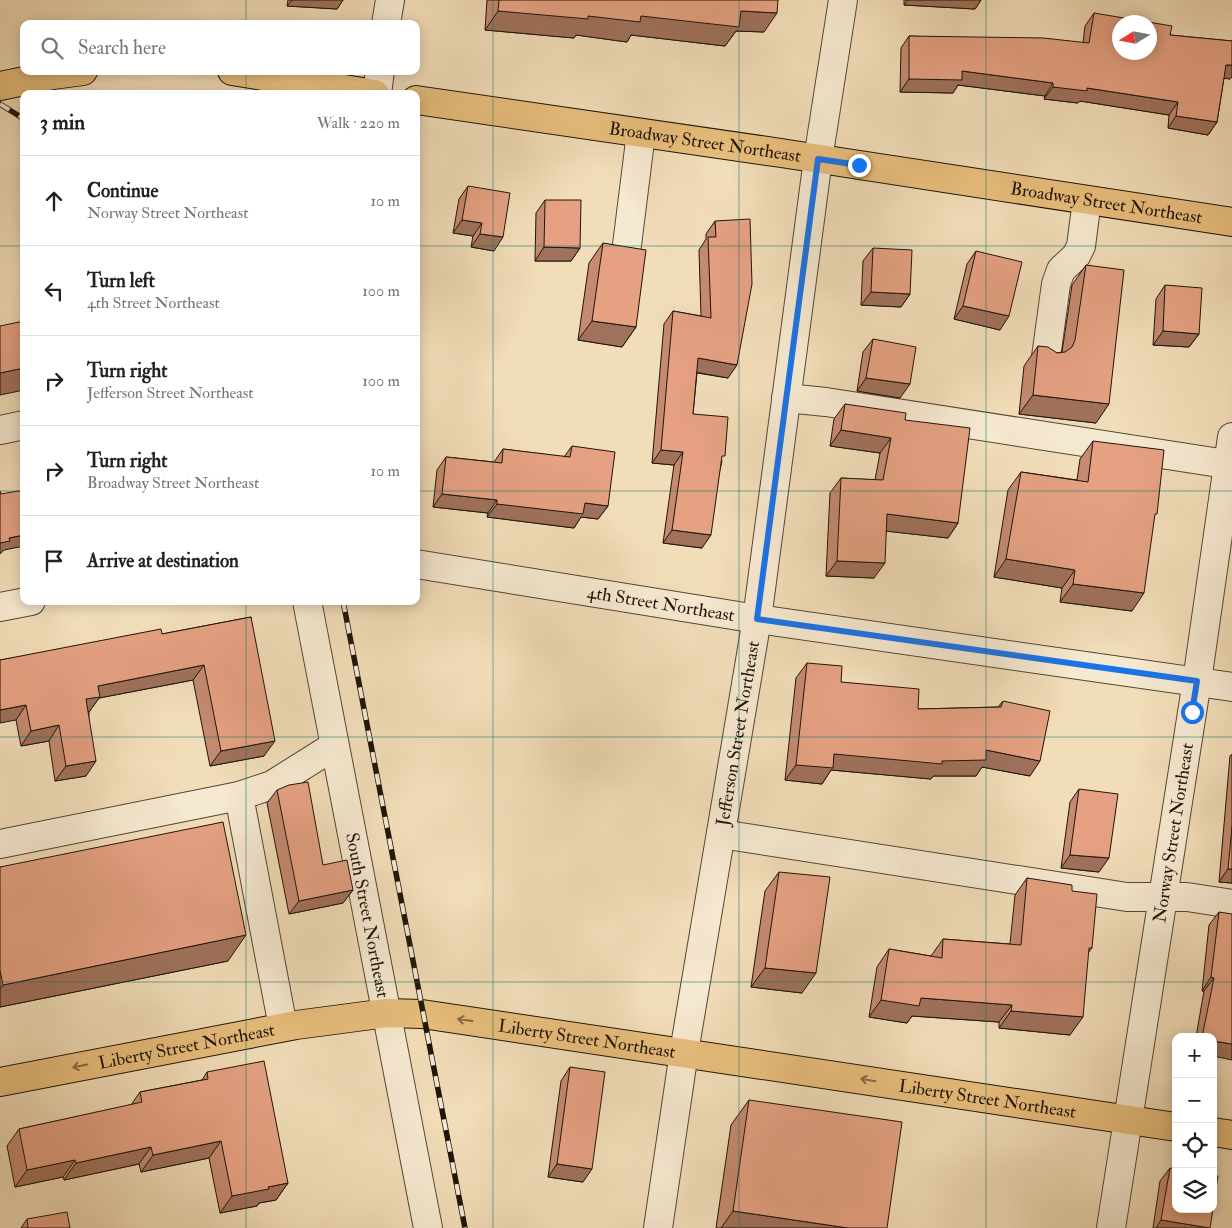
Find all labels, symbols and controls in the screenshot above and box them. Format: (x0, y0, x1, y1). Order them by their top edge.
north arrow (1112, 15, 1157, 60)
search box (20, 20, 420, 75)
icon: search (38, 34, 66, 62)
text: Search here (78, 36, 166, 60)
text: 3 min (40, 109, 85, 136)
text: Walk · 220 m (317, 113, 400, 133)
street label: Broadway Street Northeast (607, 117, 803, 168)
route end (848, 154, 871, 177)
street label: Broadway Street Northeast (1009, 177, 1204, 229)
text: Continue (87, 179, 158, 203)
icon: ahead (40, 187, 68, 215)
text: 10 m (370, 191, 400, 211)
text: Norway Street Northeast (87, 203, 248, 223)
text: Turn left (87, 269, 155, 293)
icon: left (40, 277, 68, 305)
text: 100 m (362, 281, 400, 301)
text: 4th Street Northeast (87, 293, 220, 313)
text: Turn right (87, 359, 167, 383)
icon: right (40, 367, 68, 395)
text: 100 m (362, 371, 400, 391)
text: Jefferson Street Northeast (87, 383, 254, 403)
text: Turn right (87, 449, 167, 473)
icon: right (40, 457, 68, 485)
text: 10 m (370, 461, 400, 481)
text: Broadway Street Northeast (87, 473, 259, 493)
icon: arrive (40, 547, 68, 575)
text: Arrive at destination (87, 549, 239, 573)
street label: 4th Street Northeast (585, 581, 736, 627)
street label: Jefferson Street Northeast (711, 639, 765, 829)
route start (1181, 701, 1204, 724)
street label: Norway Street Northeast (1148, 741, 1199, 924)
street label: South Street Northeast (340, 831, 394, 1000)
one-way arrow (457, 1015, 473, 1025)
street label: Liberty Street Northeast (497, 1015, 677, 1064)
street label: Liberty Street Northeast (97, 1018, 277, 1075)
map controls (1172, 1033, 1217, 1213)
button: + (1172, 1033, 1217, 1078)
one-way arrow (73, 1062, 89, 1072)
one-way arrow (860, 1074, 876, 1084)
street label: Liberty Street Northeast (897, 1075, 1078, 1124)
button: − (1172, 1078, 1217, 1123)
button: locate (1172, 1123, 1217, 1168)
button: layers (1172, 1168, 1217, 1213)

